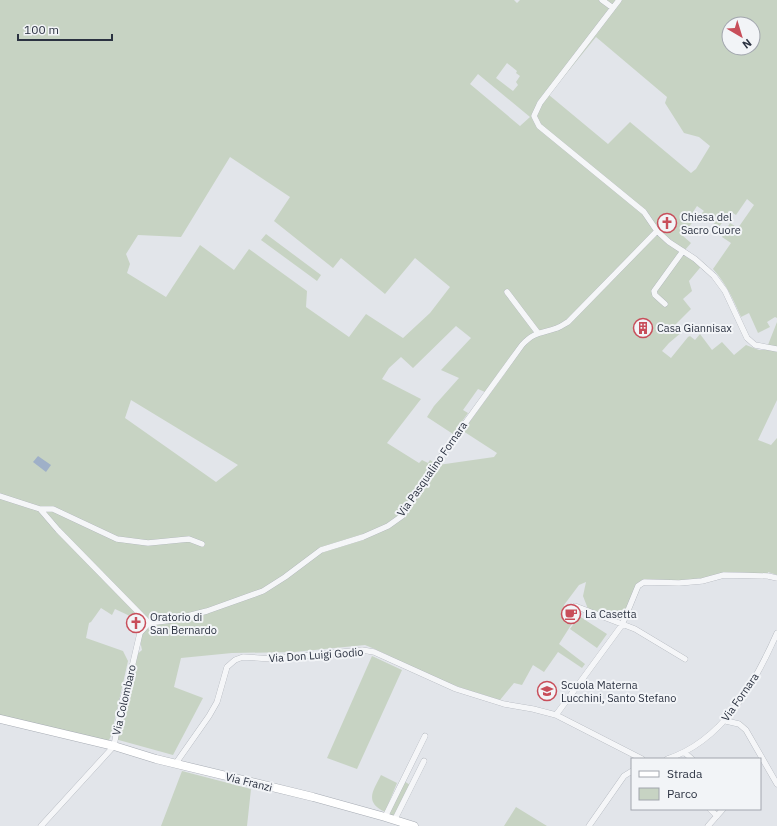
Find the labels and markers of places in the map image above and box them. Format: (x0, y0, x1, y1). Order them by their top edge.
place label: Chiesa del Sacro Cuore (681, 210, 741, 237)
church icon: Chiesa del Sacro Cuore (656, 212, 678, 234)
building icon: Casa Giannisax (632, 317, 654, 339)
place label: Casa Giannisax (657, 321, 732, 335)
cafe icon: La Casetta (560, 603, 582, 625)
place label: La Casetta (585, 607, 637, 621)
place label: Oratorio di San Bernardo (150, 610, 217, 637)
church icon: Oratorio di San Bernardo (125, 612, 147, 634)
place label: Scuola Materna Lucchini, Santo Stefano (561, 678, 676, 705)
school or university icon: Scuola Materna Lucchini, Santo Stefano (536, 680, 558, 702)

